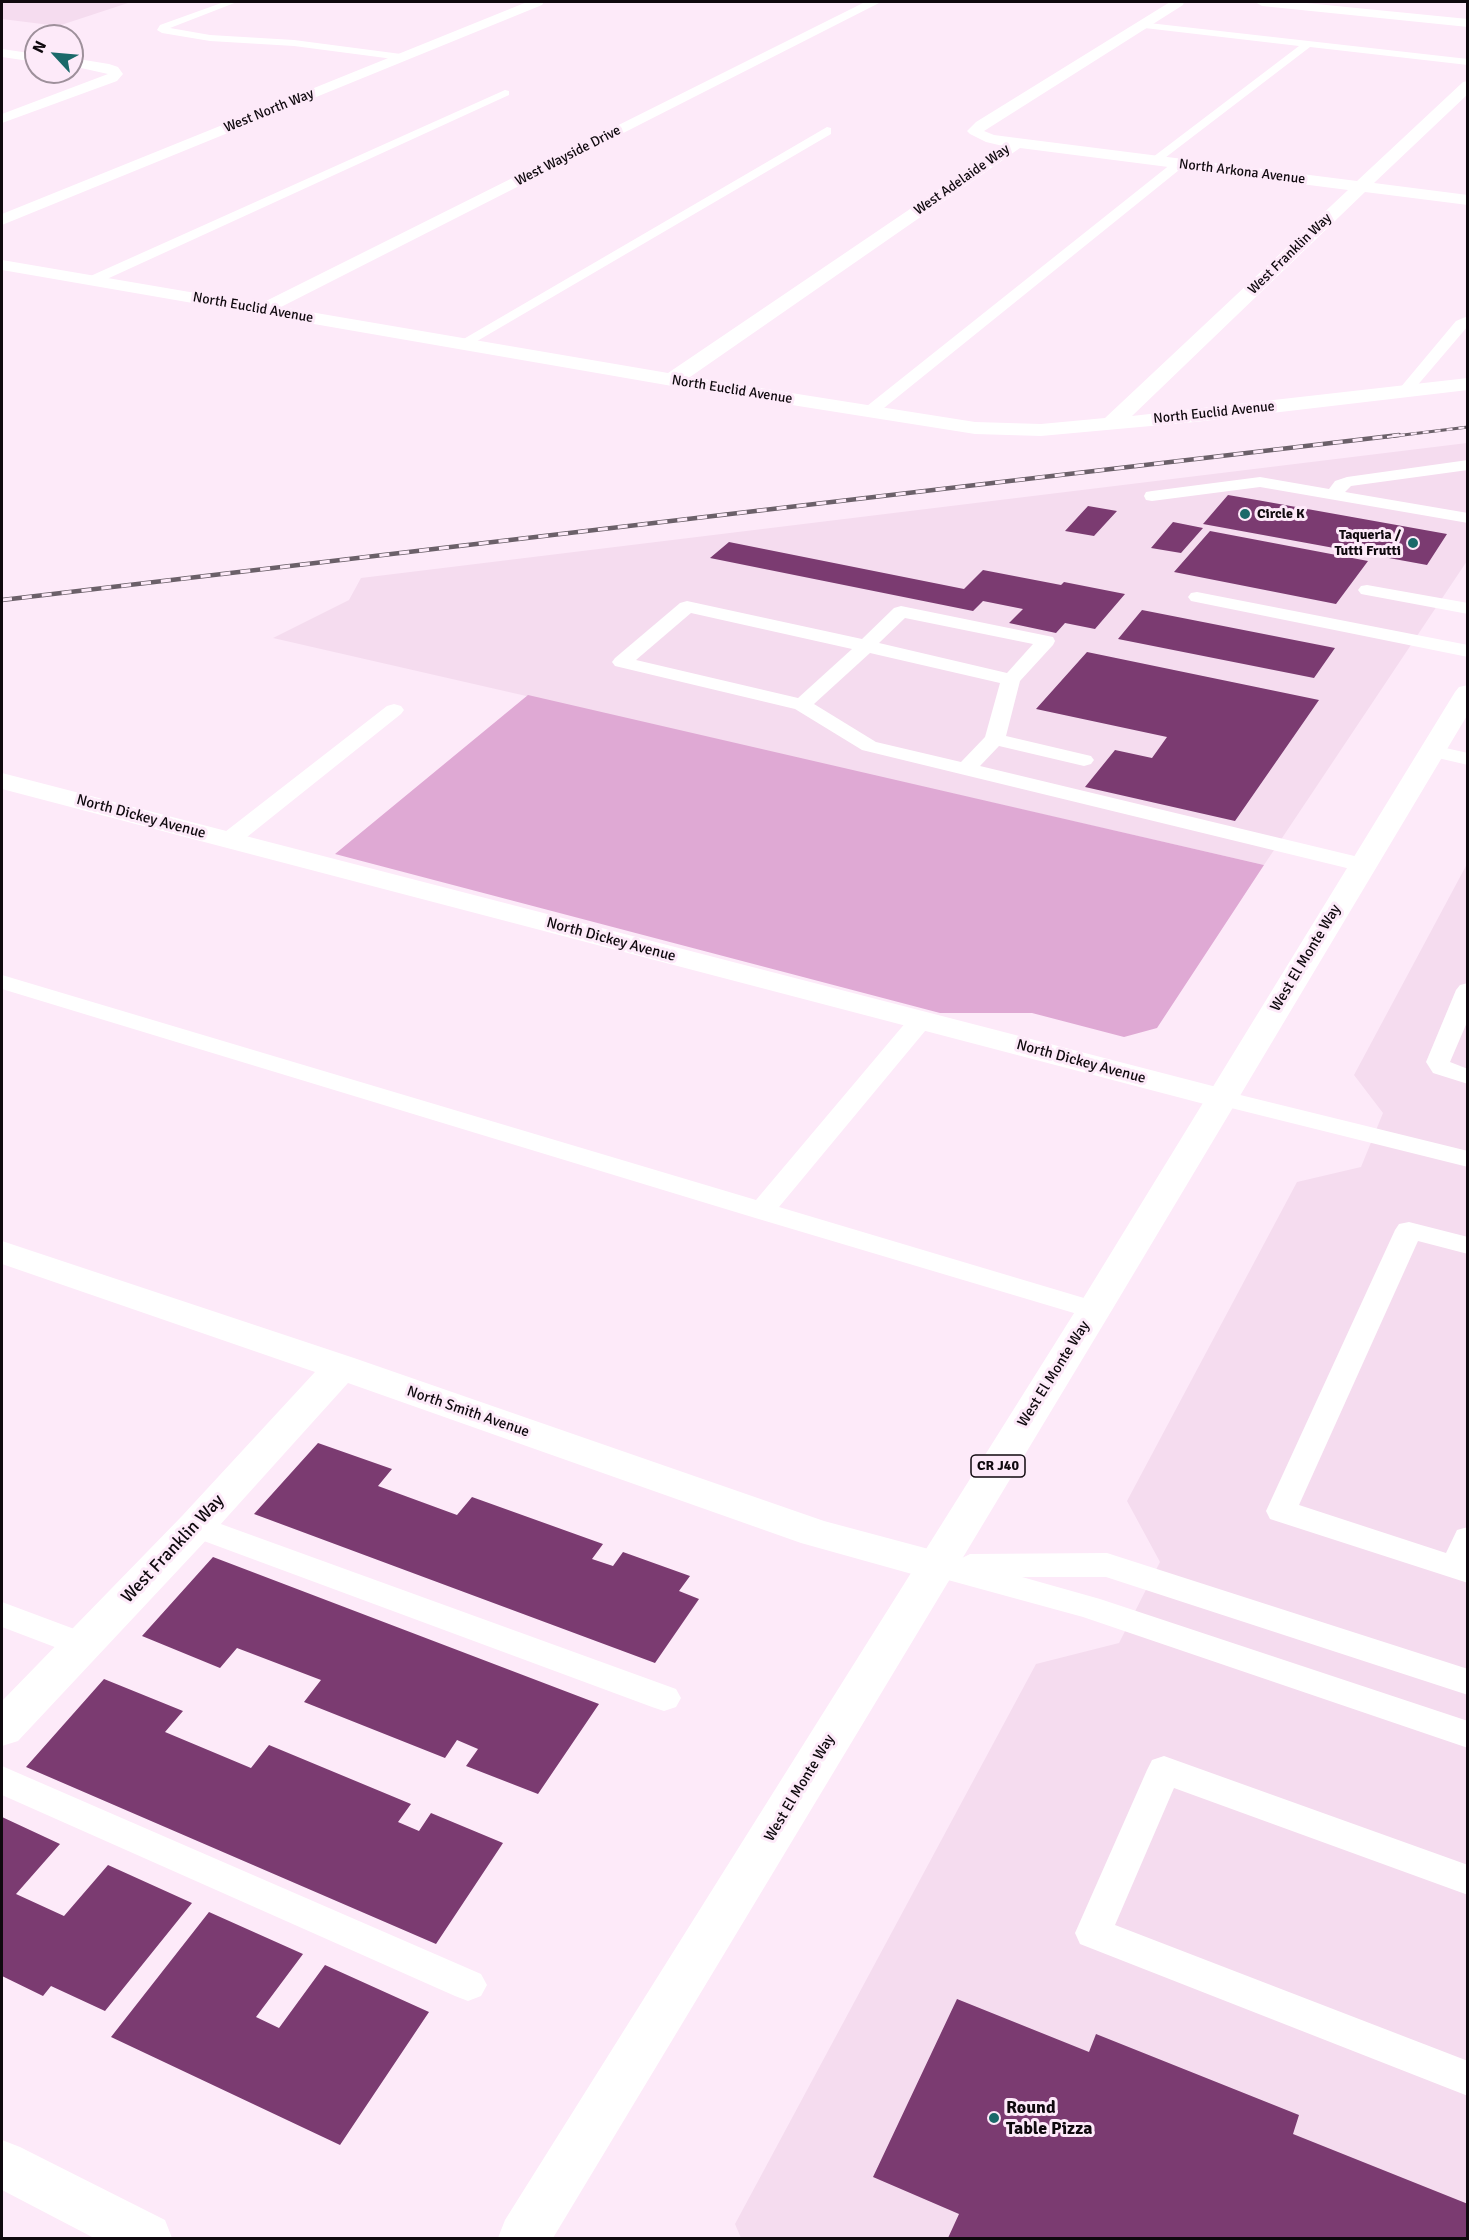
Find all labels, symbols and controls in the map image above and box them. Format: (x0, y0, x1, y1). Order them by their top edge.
north arrow (24, 24, 84, 84)
text: N (28, 38, 51, 56)
street label: West North Way (222, 85, 316, 137)
street label: West Wayside Drive (512, 122, 624, 190)
street label: West Adelaide Way (911, 141, 1013, 219)
street label: North Arkona Avenue (1178, 156, 1306, 188)
street label: West Franklin Way (1245, 210, 1335, 298)
street label: North Euclid Avenue (191, 289, 315, 327)
street label: North Euclid Avenue (670, 372, 794, 408)
street label: North Euclid Avenue (1152, 398, 1276, 428)
place label: Circle K (1257, 506, 1305, 522)
marker: Circle K (1238, 507, 1252, 521)
place label: Taqueria / Tutti Frutti (1335, 527, 1401, 560)
marker: Taqueria / Tutti Frutti (1406, 536, 1420, 550)
street label: North Dickey Avenue (74, 791, 208, 843)
street label: West El Monte Way (1267, 901, 1345, 1015)
street label: North Dickey Avenue (544, 914, 678, 966)
street label: North Dickey Avenue (1014, 1036, 1148, 1088)
street label: West El Monte Way (1014, 1318, 1094, 1430)
street label: North Smith Avenue (404, 1383, 532, 1441)
road number: CR J40 (971, 1455, 1025, 1477)
street label: West Franklin Way (117, 1490, 229, 1608)
street label: West El Monte Way (761, 1731, 839, 1845)
place label: Round Table Pizza (1006, 2097, 1092, 2140)
marker: Round Table Pizza (987, 2111, 1001, 2125)

